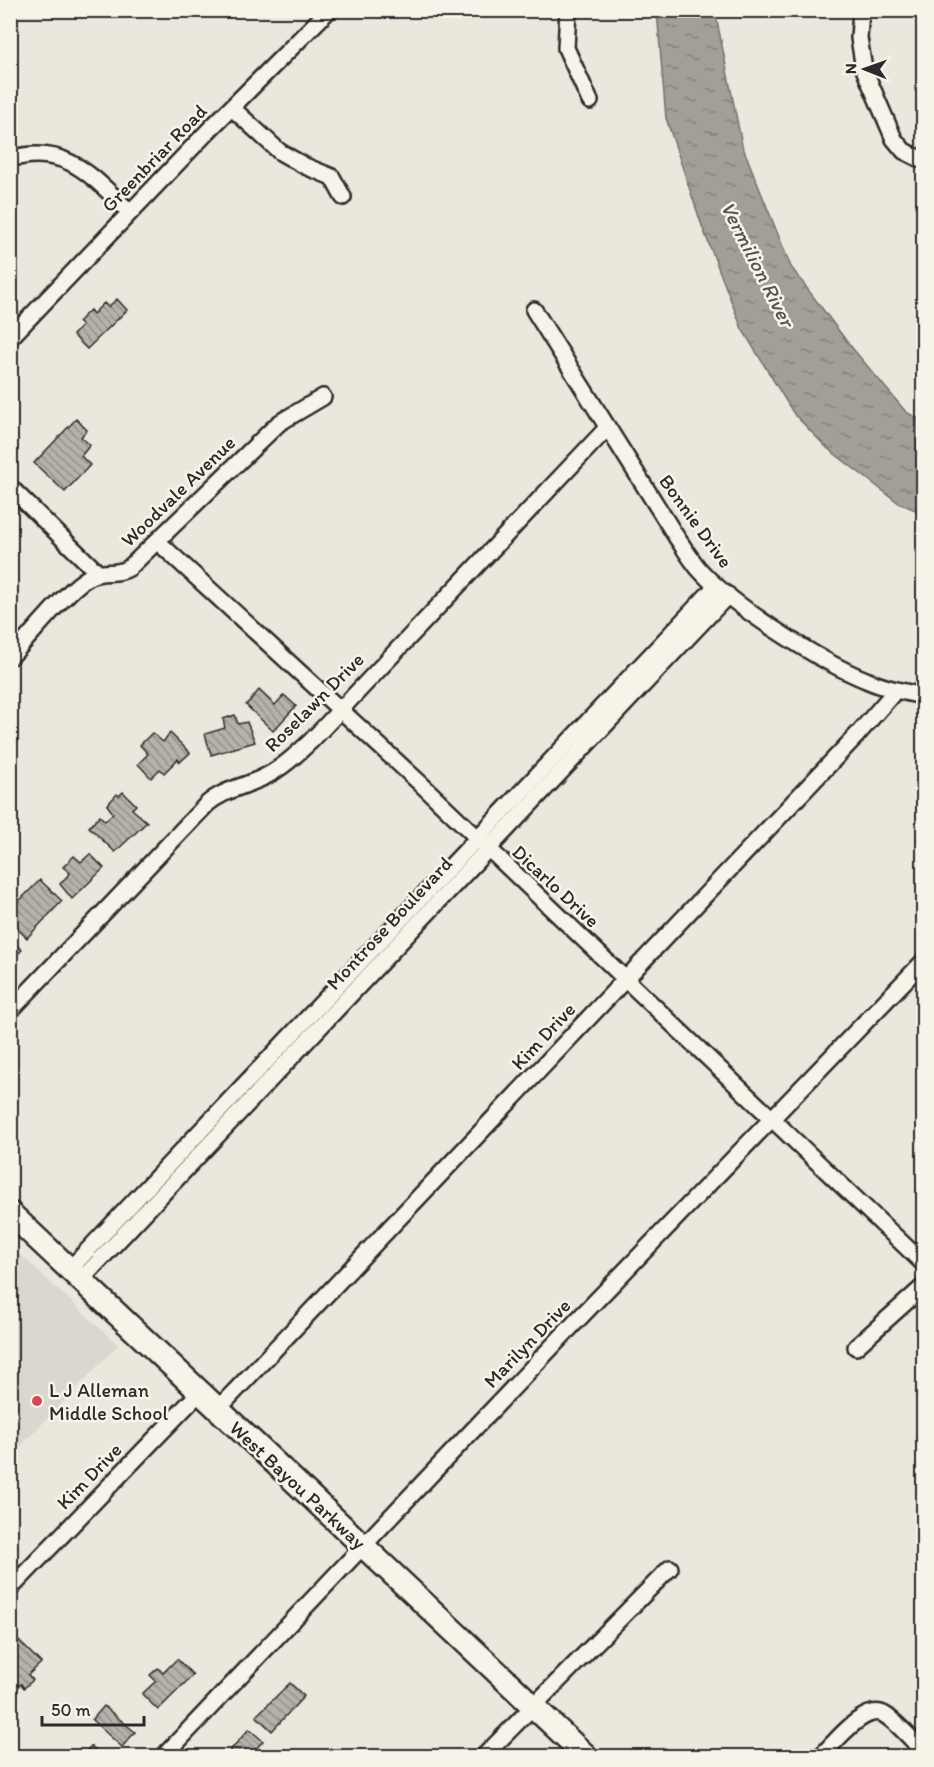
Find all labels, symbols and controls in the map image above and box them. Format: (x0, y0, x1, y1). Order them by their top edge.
north arrow (835, 39, 895, 99)
text: N (841, 63, 860, 74)
street label: Greenbriar Road (96, 99, 212, 217)
water label: Vermilion River (716, 197, 801, 333)
street label: Woodvale Avenue (116, 430, 240, 552)
street label: Bonnie Drive (654, 470, 738, 572)
street label: Roselawn Drive (259, 647, 369, 757)
street label: Dicarlo Drive (507, 840, 605, 932)
street label: Montrose Boulevard (321, 851, 457, 995)
street label: Kim Drive (506, 997, 580, 1075)
street label: Marilyn Drive (479, 1293, 575, 1393)
place label: L J Alleman Middle School (49, 1378, 168, 1425)
marker: L J Alleman Middle School (30, 1394, 44, 1408)
street label: West Bayou Parkway (225, 1416, 372, 1555)
street label: Kim Drive (51, 1438, 127, 1514)
scale bar (42, 1689, 144, 1727)
text: 50 m (51, 1699, 91, 1721)

